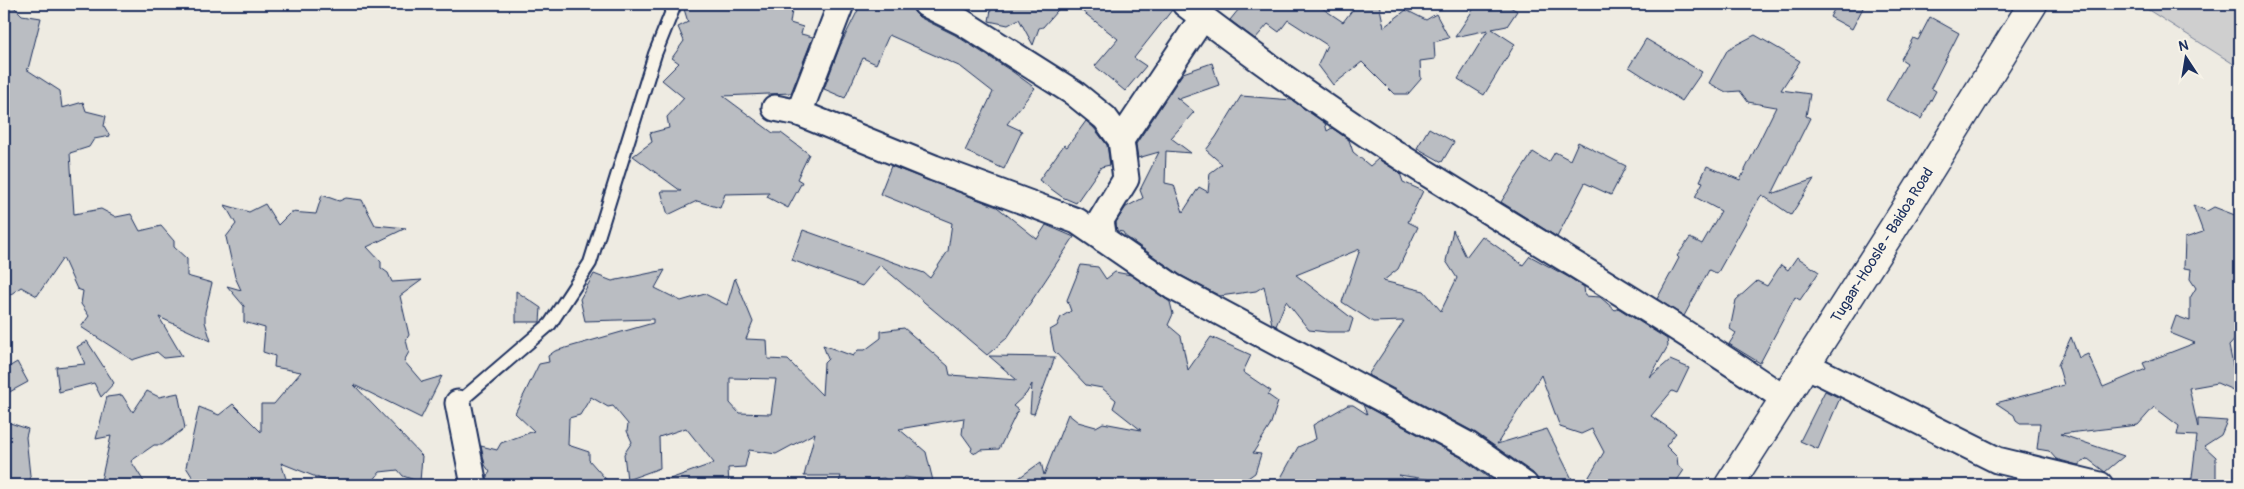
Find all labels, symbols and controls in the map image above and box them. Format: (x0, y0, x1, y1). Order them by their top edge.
north arrow (2162, 32, 2212, 82)
text: N (2177, 36, 2190, 55)
street label: Tugaar-Hoosle - Baidoa Road (1827, 164, 1938, 326)

